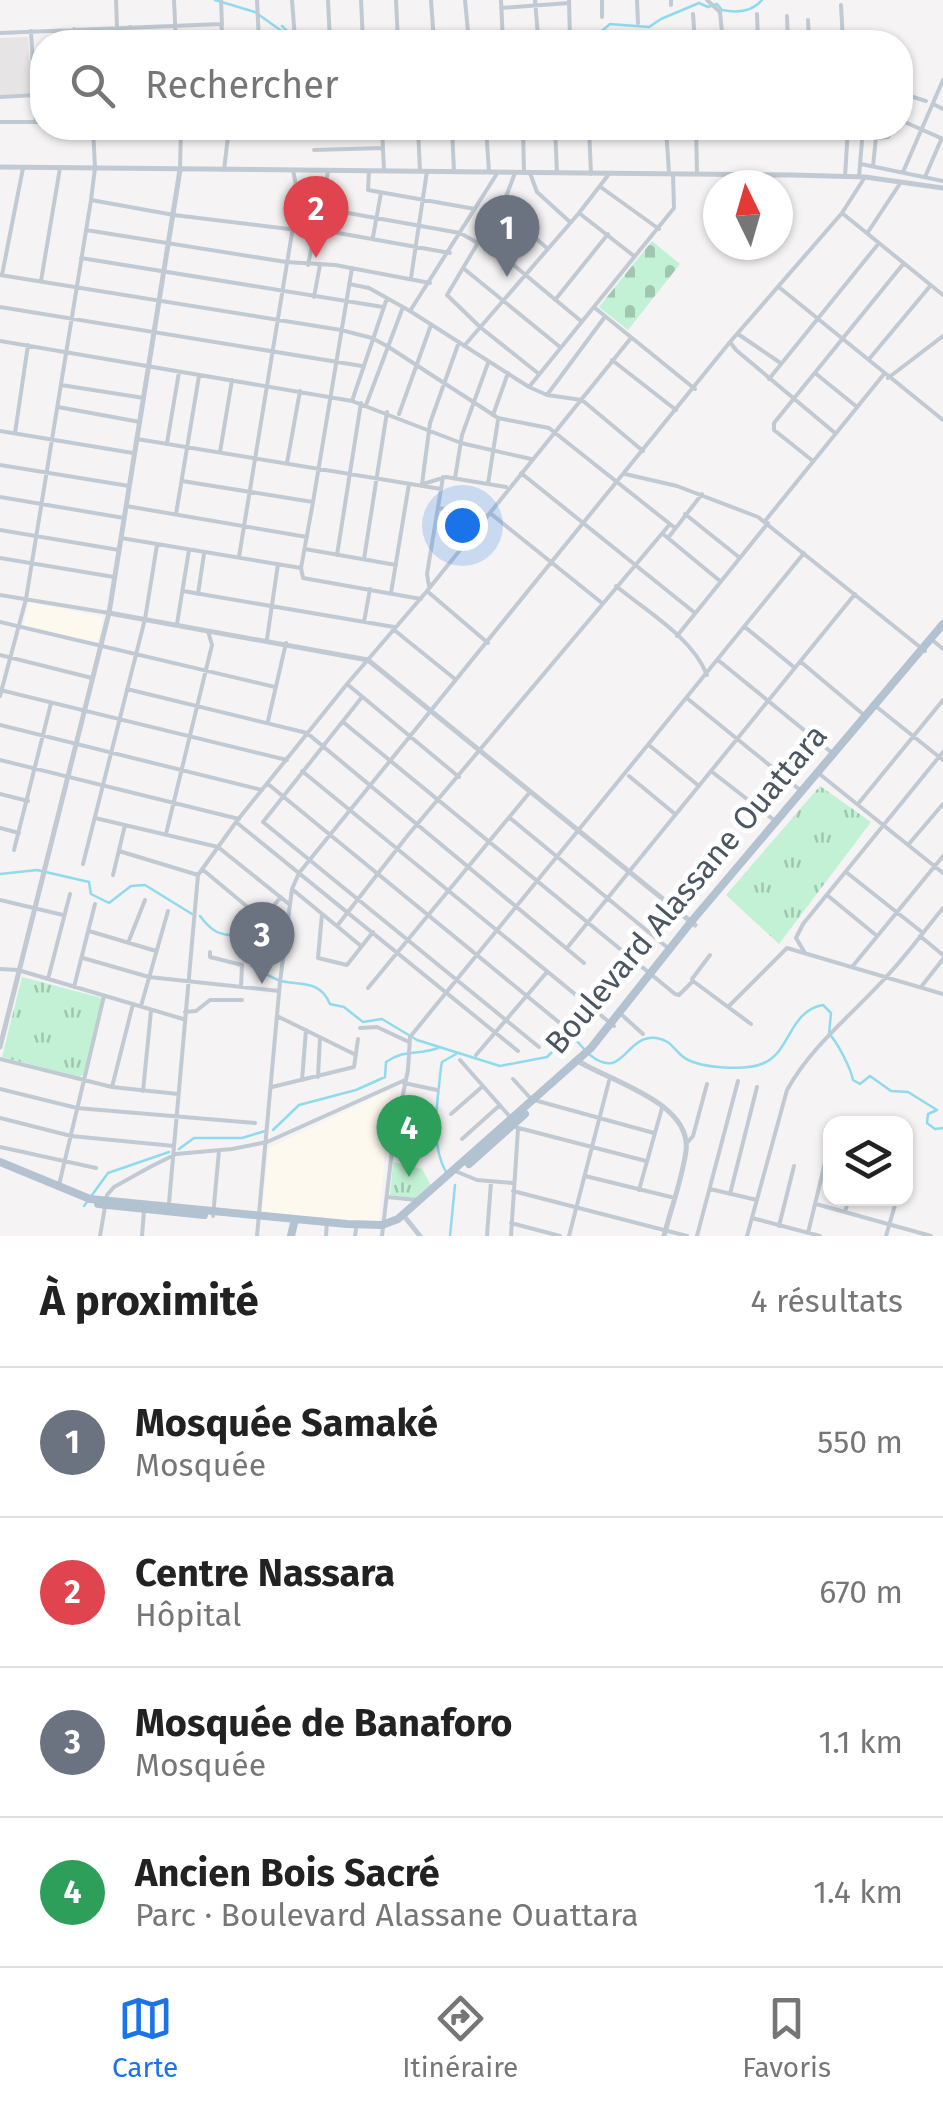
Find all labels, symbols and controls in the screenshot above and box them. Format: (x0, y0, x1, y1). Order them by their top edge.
search box (30, 30, 913, 140)
icon: search (65, 58, 120, 113)
text: Rechercher (145, 62, 339, 108)
north arrow (703, 170, 793, 260)
pin: 2 (284, 176, 348, 258)
pin: 1 (474, 194, 540, 277)
your location (437, 500, 488, 551)
street label: Boulevard Alassane Ouattara (537, 717, 835, 1061)
pin: 3 (230, 902, 294, 984)
pin: 4 (376, 1094, 442, 1177)
map controls (823, 1116, 913, 1206)
button: layers (823, 1116, 913, 1206)
text: À proximité (40, 1276, 259, 1326)
text: 4 résultats (750, 1282, 903, 1320)
text: Mosquée Samaké (135, 1400, 438, 1446)
text: 1 (65, 1423, 80, 1461)
text: 550 m (817, 1423, 903, 1461)
text: Mosquée (135, 1446, 266, 1484)
text: Centre Nassara (135, 1550, 395, 1596)
text: 2 (64, 1573, 81, 1611)
text: 670 m (819, 1573, 903, 1611)
text: Hôpital (135, 1596, 241, 1634)
text: Mosquée de Banaforo (135, 1700, 512, 1746)
text: 3 (64, 1723, 81, 1761)
text: 1.1 km (819, 1723, 903, 1761)
text: Mosquée (135, 1746, 266, 1784)
text: Ancien Bois Sacré (135, 1850, 440, 1896)
text: 4 (63, 1873, 82, 1911)
text: 1.4 km (813, 1873, 903, 1911)
text: Parc · Boulevard Alassane Ouattara (135, 1896, 639, 1934)
tab: Carte (112, 1991, 178, 2084)
tab: Itinéraire (402, 1991, 518, 2084)
tab: Favoris (742, 1991, 831, 2084)

